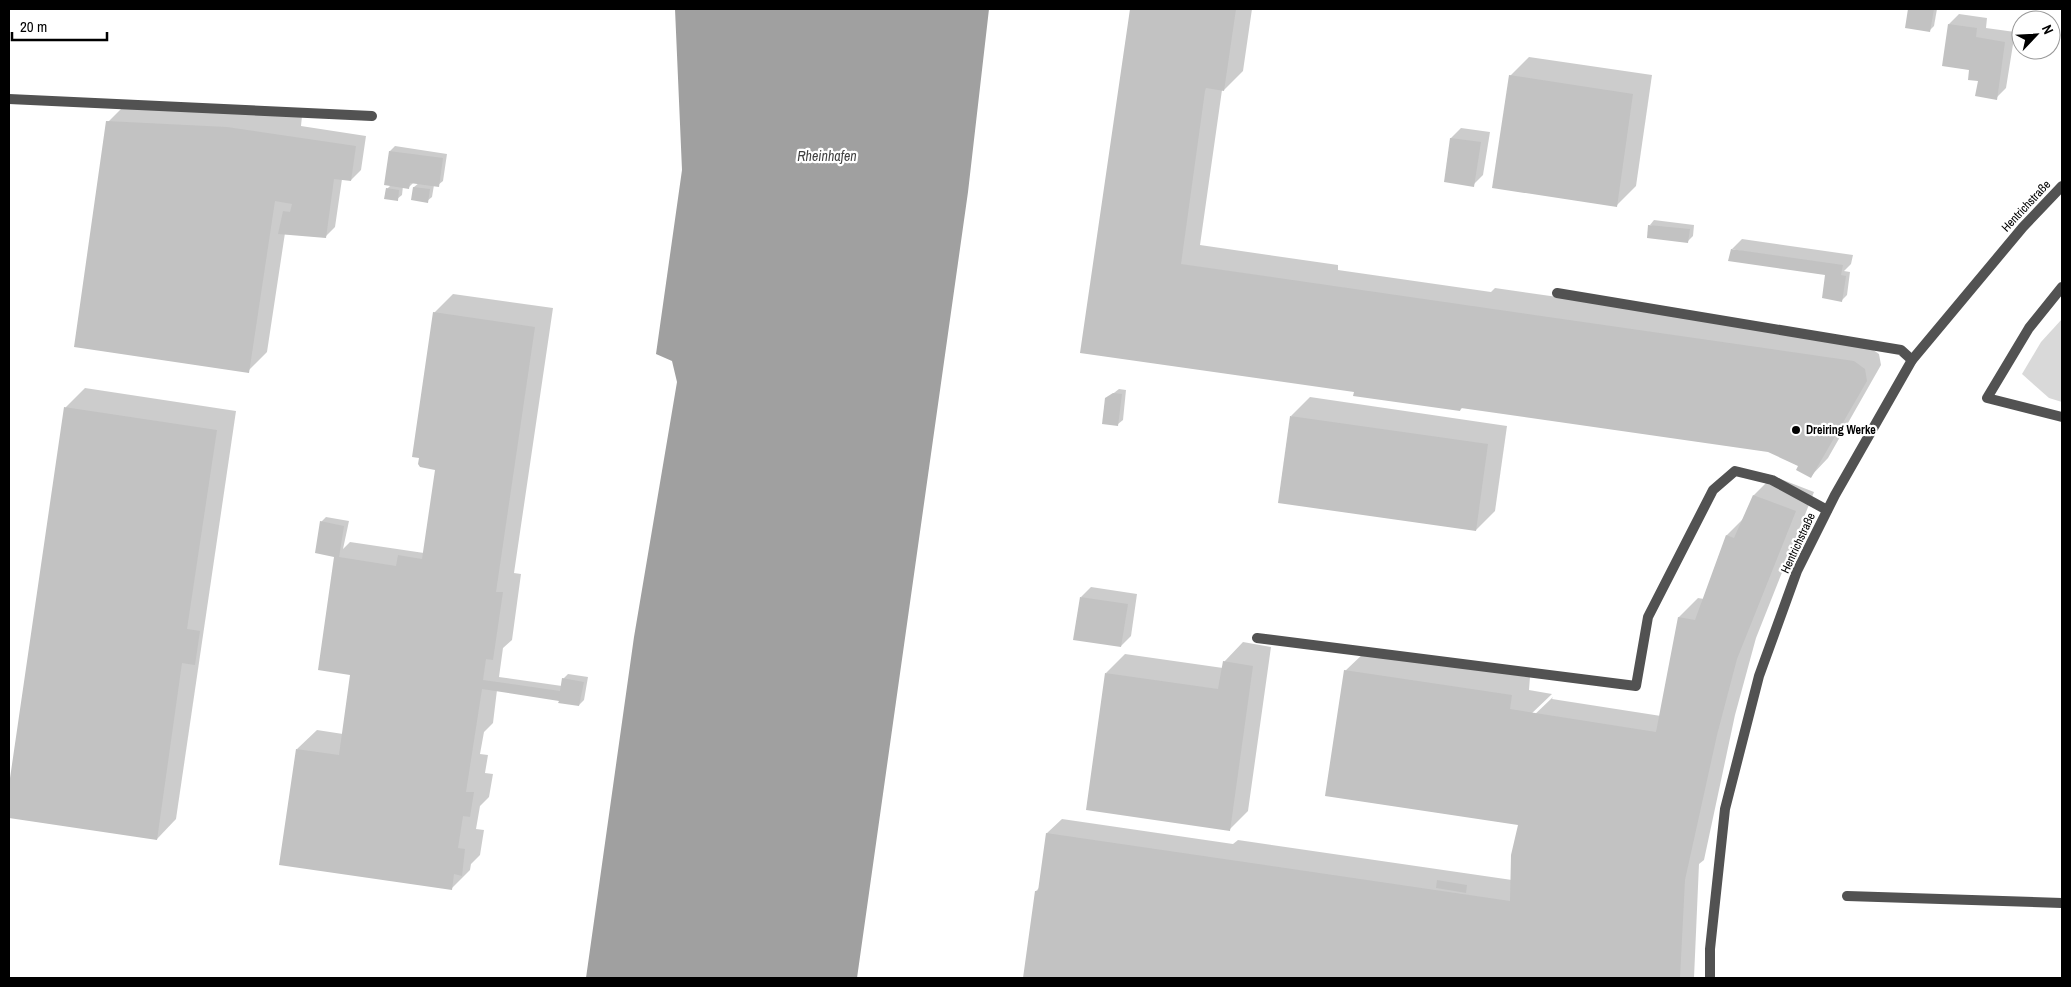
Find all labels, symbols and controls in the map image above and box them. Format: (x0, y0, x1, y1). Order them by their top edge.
scale bar (12, 10, 108, 42)
north arrow (2011, 10, 2061, 60)
text: 20 m (20, 16, 47, 37)
text: N (2038, 22, 2058, 37)
water label: Rheinhafen (797, 147, 857, 165)
street label: Hentrichstraße (1998, 177, 2054, 235)
place label: Dreiring Werke (1806, 422, 1876, 438)
marker: Dreiring Werke (1790, 424, 1802, 436)
street label: Hentrichstraße (1777, 510, 1819, 576)

